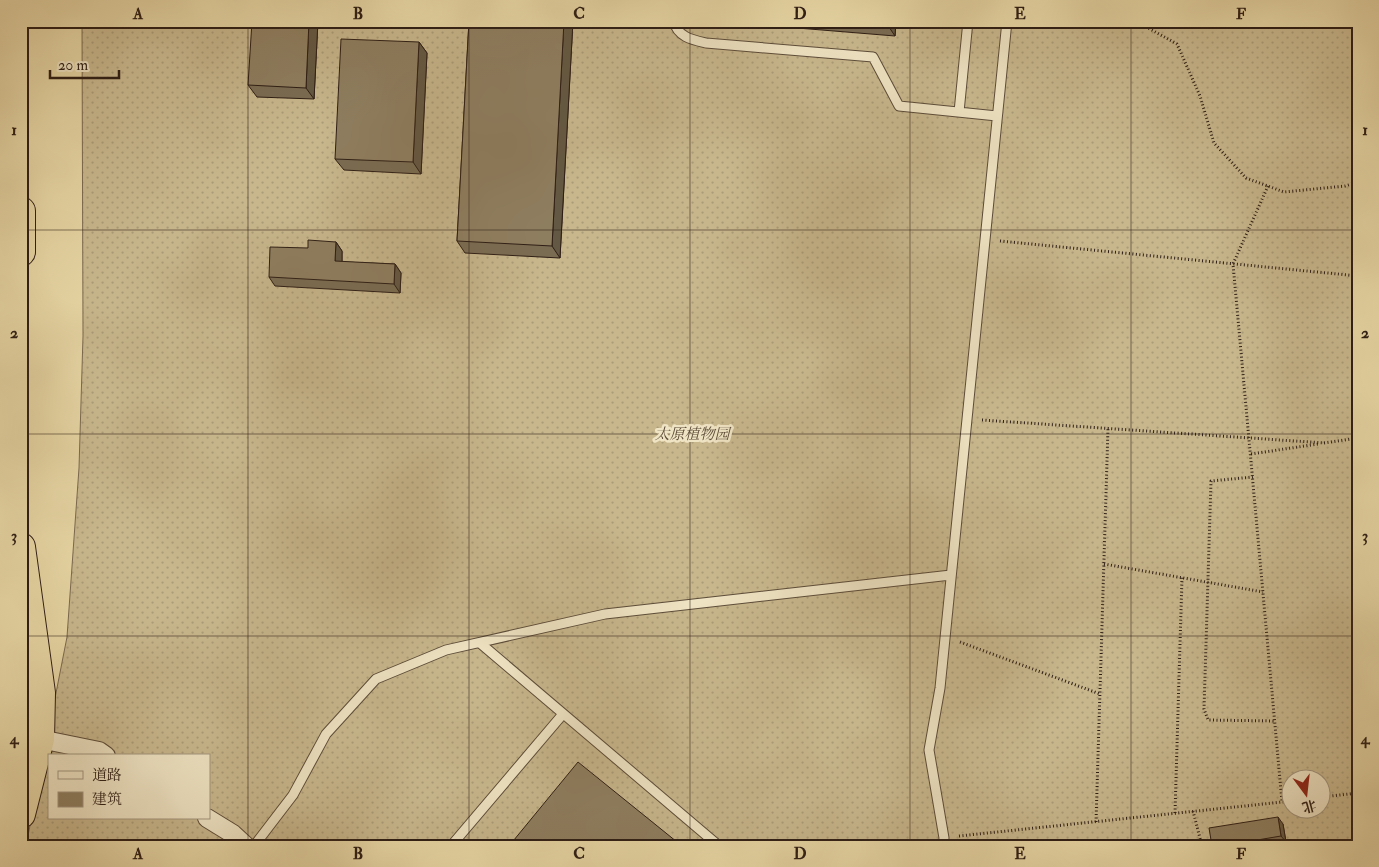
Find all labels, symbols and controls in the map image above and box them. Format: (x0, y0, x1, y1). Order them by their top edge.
text: A (132, 4, 144, 24)
text: B (353, 4, 363, 24)
text: C (573, 4, 585, 24)
text: D (793, 4, 807, 24)
text: E (1014, 4, 1026, 24)
text: F (1236, 4, 1246, 24)
scale bar (50, 48, 119, 80)
text: 20 m (58, 56, 88, 75)
text: 1 (11, 120, 17, 140)
text: 1 (1362, 120, 1368, 140)
text: 2 (10, 323, 18, 343)
text: 2 (1361, 323, 1369, 343)
park label: 太原植物园 (654, 425, 731, 444)
text: 3 (11, 526, 17, 546)
text: 3 (1362, 526, 1368, 546)
text: 4 (9, 729, 20, 749)
text: 4 (1360, 729, 1371, 749)
legend (48, 754, 210, 820)
text: 道路 (92, 766, 122, 785)
north arrow (1282, 770, 1332, 820)
text: 建筑 (92, 790, 122, 809)
text: 北 (1300, 796, 1318, 816)
text: A (132, 844, 144, 864)
text: B (353, 844, 363, 864)
text: C (573, 844, 585, 864)
text: D (793, 844, 807, 864)
text: E (1014, 844, 1026, 864)
text: F (1236, 844, 1246, 864)

